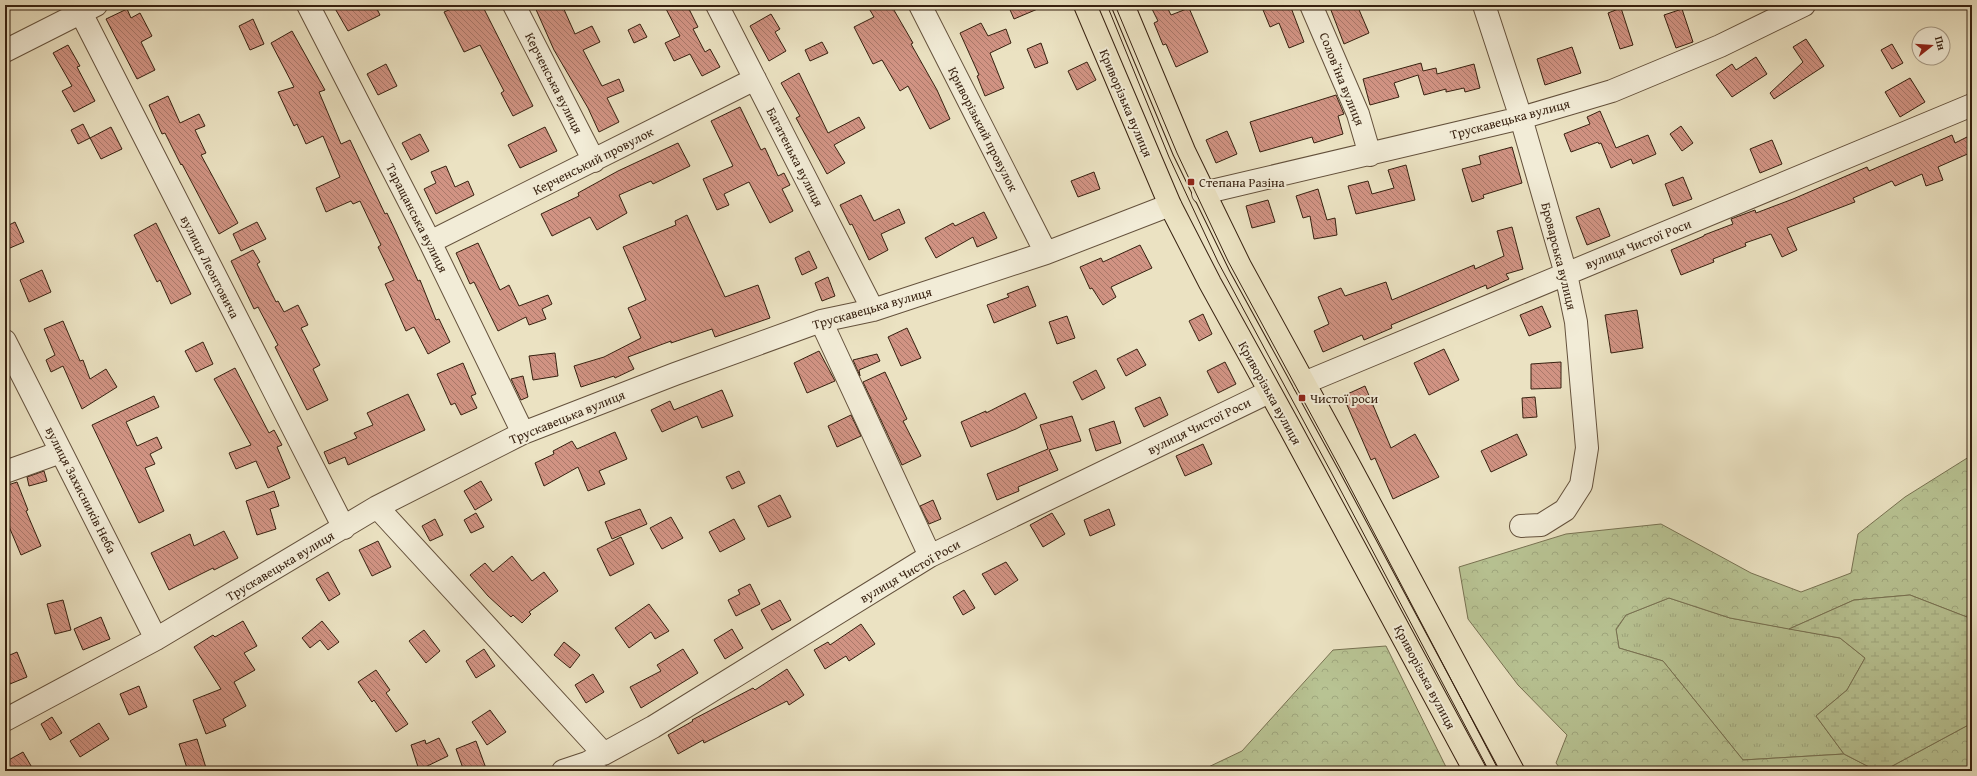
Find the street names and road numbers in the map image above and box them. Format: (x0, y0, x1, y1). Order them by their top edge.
street label: Керченська вулиця (520, 29, 588, 137)
street label: Соловʼїна вулиця (1315, 29, 1370, 129)
street label: Криворізька вулиця (1095, 46, 1158, 160)
street label: Криворізький провулок (943, 63, 1023, 195)
street label: Трускавецька вулиця (1448, 94, 1572, 144)
street label: Багатенька вулиця (762, 104, 828, 210)
street label: Керченський провулок (529, 122, 657, 200)
street label: Таращанська вулиця (381, 160, 453, 276)
street label: Броварська вулиця (1536, 200, 1582, 312)
street label: вулиця Леонтовича (176, 212, 245, 323)
street label: вулиця Чистої Роси (1582, 214, 1694, 274)
street label: Трускавецька вулиця (810, 282, 934, 334)
street label: Криворізька вулиця (1234, 338, 1307, 449)
street label: Трускавецька вулиця (506, 385, 628, 449)
street label: вулиця Чистої Роси (1144, 393, 1254, 459)
street label: вулиця Захисників Неба (41, 423, 122, 558)
street label: Трускавецька вулиця (222, 526, 338, 606)
street label: вулиця Чистої Роси (856, 534, 964, 607)
street label: Криворізька вулиця (1389, 621, 1461, 733)

